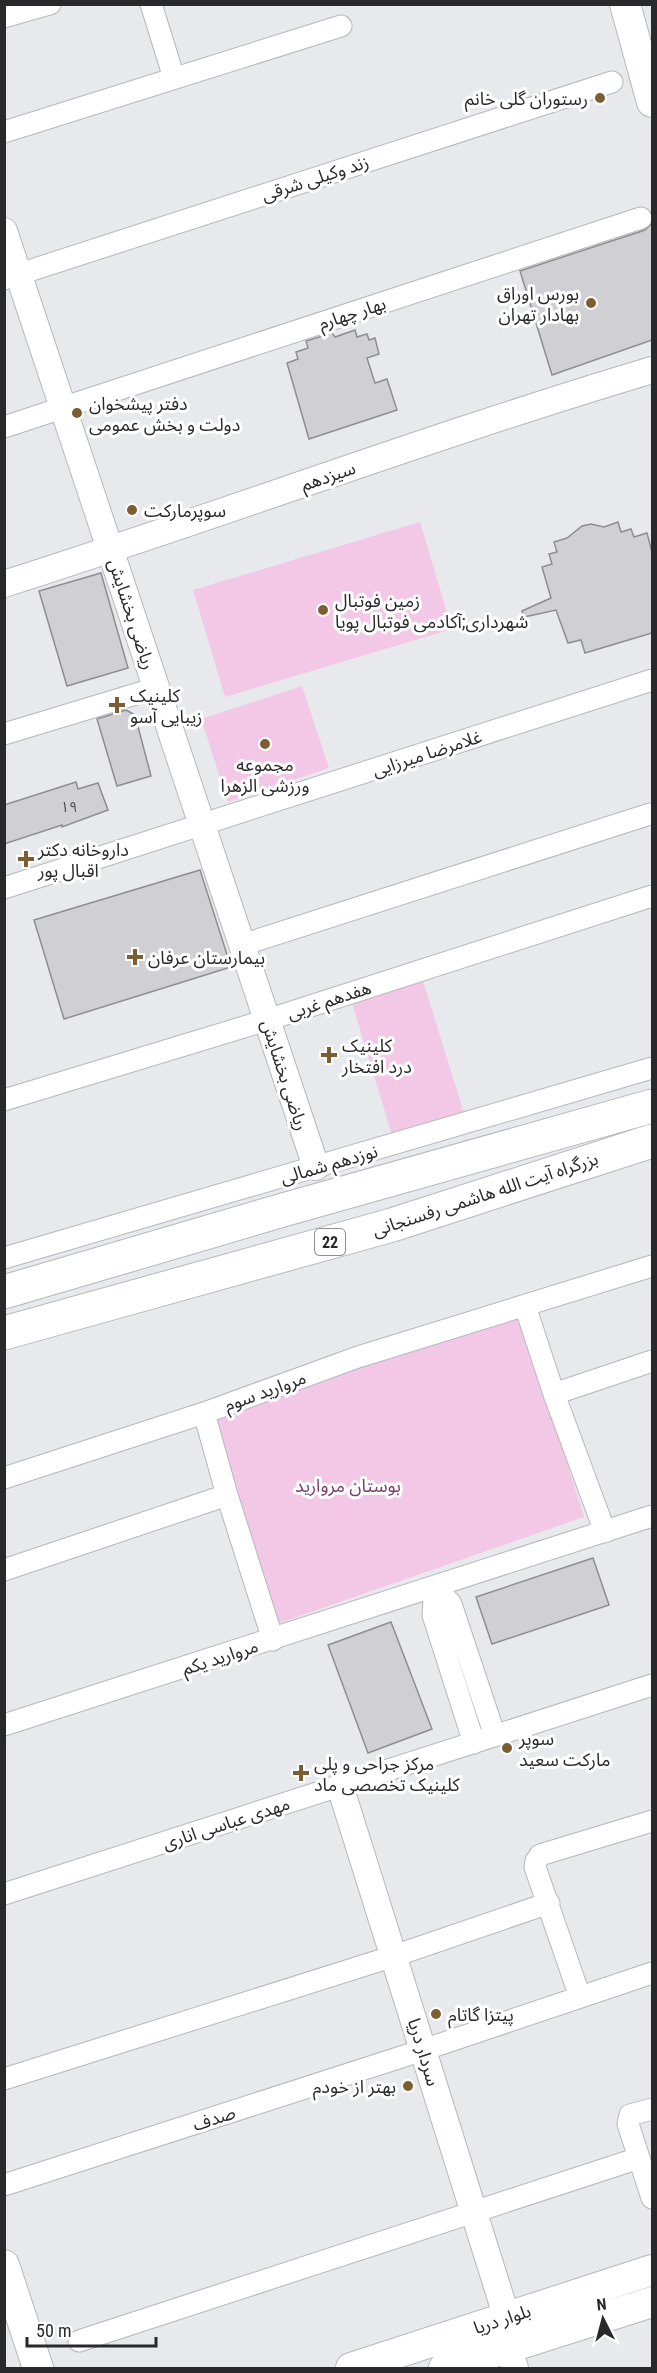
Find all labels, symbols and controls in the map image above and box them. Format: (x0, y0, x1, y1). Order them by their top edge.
place label: رستوران گلی خانم (465, 88, 588, 112)
marker: رستوران گلی خانم (593, 91, 607, 105)
street label: زند وکیلی شرقی (259, 151, 372, 206)
place label: بورس اوراق بهادار تهران (497, 283, 579, 326)
street label: بهار چهارم (316, 292, 390, 338)
marker: بورس اوراق بهادار تهران (584, 296, 598, 310)
place label: دفتر پیشخوان دولت و بخش عمومی (89, 393, 240, 436)
marker: دفتر پیشخوان دولت و بخش عمومی (70, 406, 84, 420)
street label: سیزدهم (298, 457, 359, 498)
place label: سوپرمارکت (144, 500, 226, 522)
marker: سوپرمارکت (125, 503, 139, 517)
street label: ریاضی بخشایش (103, 556, 160, 672)
place label: زمین فوتبال شهرداری;آکادمی فوتبال پویا (335, 590, 528, 633)
marker: زمین فوتبال شهرداری;آکادمی فوتبال پویا (316, 603, 330, 617)
place label: کلینیک زیبایی آسو (130, 685, 202, 728)
marker: کلینیک زیبایی آسو (108, 696, 126, 714)
street label: غلامرضا میرزایی (370, 725, 485, 782)
marker: مجموعه ورزشی الزهرا (258, 737, 272, 751)
place label: مجموعه ورزشی الزهرا (221, 754, 309, 797)
house number: ۱۹ (60, 798, 78, 816)
place label: داروخانه دکتر اقبال پور (37, 839, 129, 882)
marker: داروخانه دکتر اقبال پور (19, 852, 33, 866)
place label: بیمارستان عرفان (148, 947, 265, 969)
marker: بیمارستان عرفان (126, 948, 144, 966)
street label: هفدهم غربی (284, 977, 375, 1026)
street label: ریاضی بخشایش (256, 1017, 313, 1133)
place label: کلینیک درد افتخار (341, 1035, 412, 1078)
marker: کلینیک درد افتخار (320, 1046, 338, 1064)
street label: نوزدهم شمالی (278, 1140, 381, 1191)
street label: بزرگراه آیت الله هاشمی رفسنجانی (369, 1148, 601, 1241)
road number: 22 (315, 1229, 345, 1255)
street label: مروارید سوم (221, 1367, 310, 1419)
park label: بوستان مروارید (295, 1475, 401, 1497)
street label: مروارید یکم (179, 1635, 262, 1682)
place label: سوپر مارکت سعید (518, 1728, 611, 1771)
marker: سوپر مارکت سعید (500, 1741, 514, 1755)
place label: مرکز جراحی و پلی کلینیک تخصصی ماد (314, 1753, 460, 1796)
marker: مرکز جراحی و پلی کلینیک تخصصی ماد (292, 1764, 310, 1782)
street label: مهدی عباسی اناری (160, 1793, 293, 1854)
place label: پیتزا گاتام (448, 2004, 514, 2029)
marker: پیتزا گاتام (429, 2007, 443, 2021)
street label: سردار دریا (403, 2016, 444, 2089)
place label: بهتر از خودم (313, 2076, 396, 2101)
marker: بهتر از خودم (401, 2079, 415, 2093)
street label: صدف (190, 2101, 238, 2135)
north arrow (573, 2289, 633, 2349)
text: N (596, 2295, 607, 2315)
street label: بلوار دریا (471, 2300, 534, 2339)
scale bar (27, 2310, 156, 2348)
text: 50 m (36, 2320, 71, 2341)

